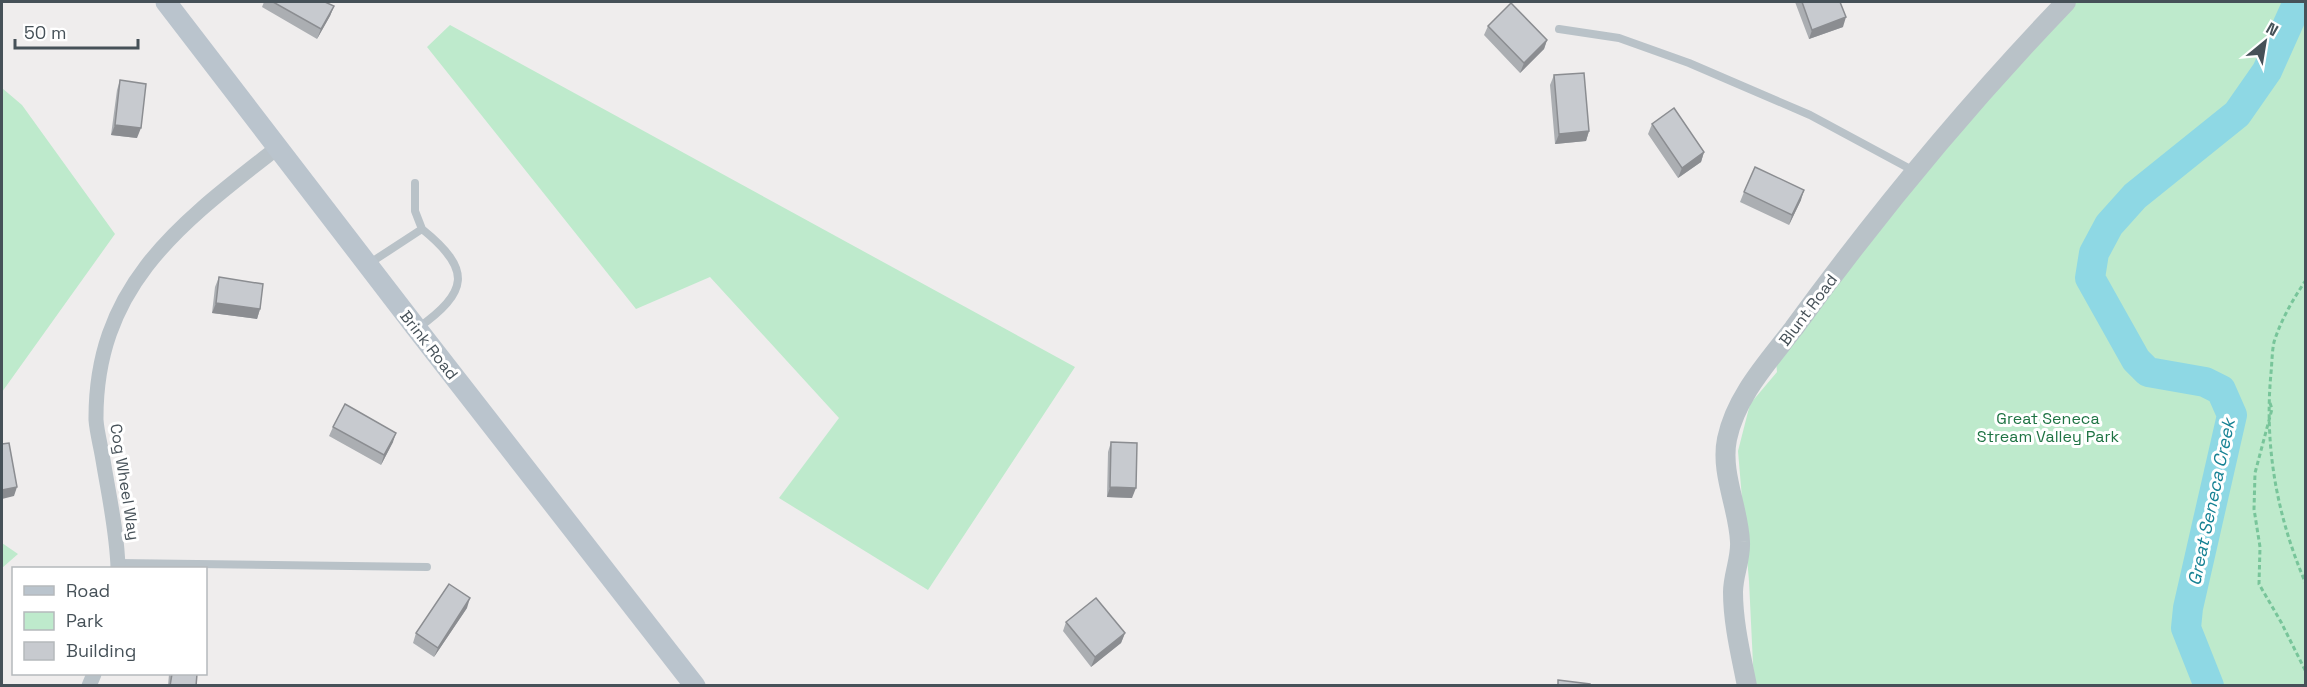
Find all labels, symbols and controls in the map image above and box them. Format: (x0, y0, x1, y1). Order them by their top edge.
scale bar (15, 12, 138, 50)
north arrow (2235, 12, 2295, 72)
text: N (2262, 18, 2282, 41)
text: 50 m (24, 21, 66, 44)
street label: Blunt Road (1774, 270, 1842, 350)
street label: Brink Road (395, 306, 463, 384)
park label: Great Seneca Stream Valley Park (1977, 408, 2120, 447)
water label: Great Seneca Creek (2182, 414, 2240, 587)
street label: Cog Wheel Way (105, 422, 145, 542)
legend (12, 567, 207, 675)
text: Road (66, 579, 110, 602)
text: Park (66, 609, 104, 632)
text: Building (66, 639, 136, 662)

